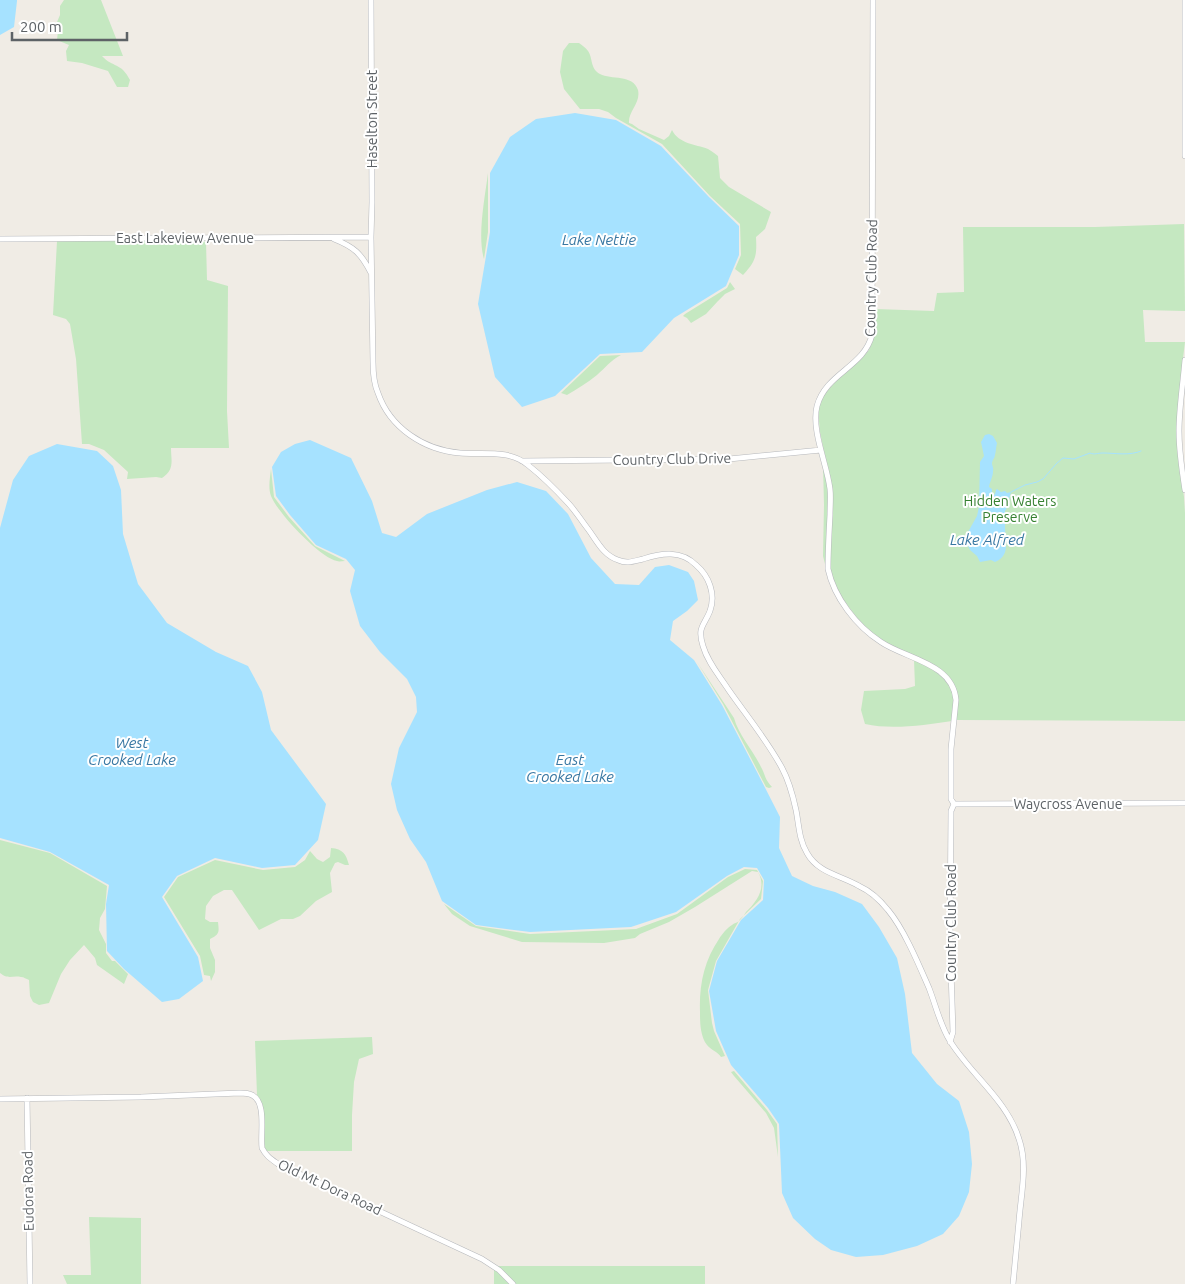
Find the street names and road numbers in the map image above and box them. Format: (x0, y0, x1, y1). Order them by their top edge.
street label: Haselton Street (364, 69, 380, 168)
street label: Country Club Road (862, 219, 880, 337)
street label: East Lakeview Avenue (116, 230, 254, 246)
street label: Country Club Drive (613, 450, 731, 468)
street label: Waycross Avenue (1013, 796, 1123, 812)
street label: Country Club Road (943, 864, 959, 982)
street label: Eudora Road (19, 1151, 37, 1231)
street label: Old Mt Dora Road (275, 1156, 385, 1218)

